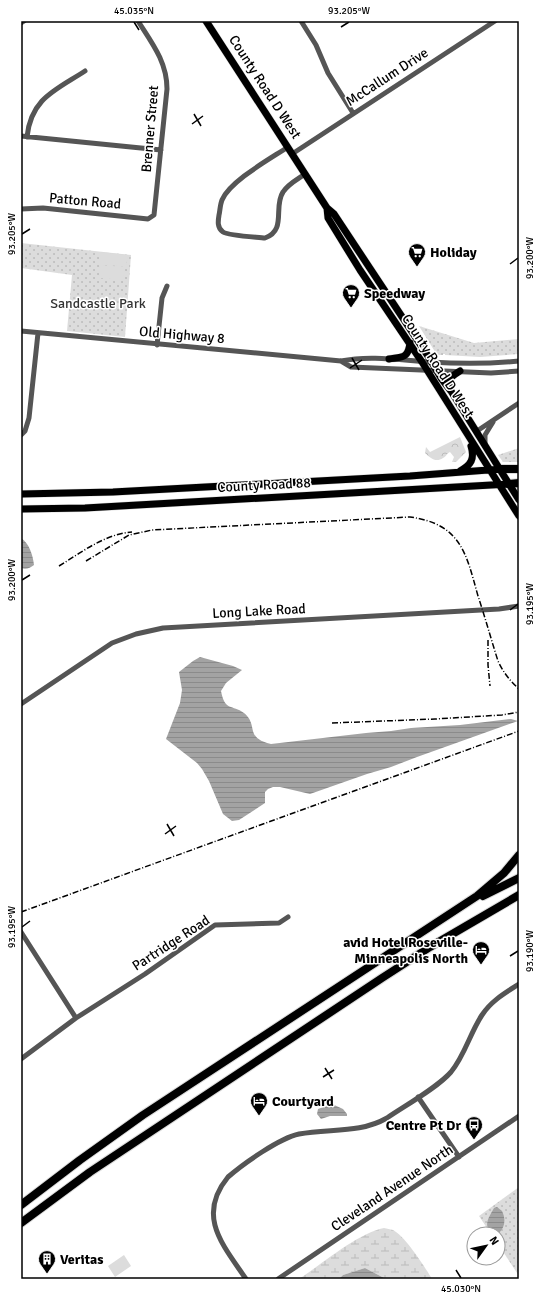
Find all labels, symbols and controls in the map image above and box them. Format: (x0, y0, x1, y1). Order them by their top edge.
text: 45.035°N (114, 5, 154, 17)
text: 93.205°W (328, 5, 370, 17)
street label: County Road D West (225, 32, 305, 142)
street label: McCallum Drive (343, 44, 431, 110)
street label: Brenner Street (138, 85, 162, 173)
street label: Patton Road (48, 189, 122, 213)
text: 93.205°W (6, 213, 18, 255)
text: 93.200°W (524, 237, 536, 279)
supermarket icon: Holiday (407, 242, 427, 267)
place label: Holiday (430, 244, 477, 261)
supermarket icon: Speedway (341, 283, 361, 308)
place label: Speedway (364, 285, 425, 302)
park label: Sandcastle Park (50, 295, 146, 312)
street label: County Road D West (398, 311, 478, 421)
street label: Old Highway 8 (138, 323, 226, 347)
street label: County Road 88 (217, 474, 311, 496)
text: 93.200°W (6, 559, 18, 601)
text: 93.195°W (524, 583, 536, 625)
street label: Long Lake Road (212, 600, 306, 622)
text: 93.195°W (6, 906, 18, 948)
street label: Partridge Road (129, 912, 213, 974)
text: 93.190°W (524, 930, 536, 972)
place label: avid Hotel Roseville- Minneapolis North (343, 934, 468, 967)
hotel icon: avid Hotel Roseville- Minneapolis North (471, 940, 491, 965)
hotel icon: Courtyard (249, 1091, 269, 1116)
place label: Courtyard (272, 1093, 334, 1110)
bus stop icon: Centre Pt Dr (464, 1115, 484, 1140)
place label: Centre Pt Dr (386, 1117, 461, 1134)
street label: Cleveland Avenue North (328, 1141, 456, 1235)
north arrow (466, 1226, 506, 1266)
text: N (486, 1234, 502, 1248)
building icon: Veritas (37, 1249, 57, 1274)
place label: Veritas (60, 1251, 103, 1268)
text: 45.030°N (441, 1283, 481, 1295)

